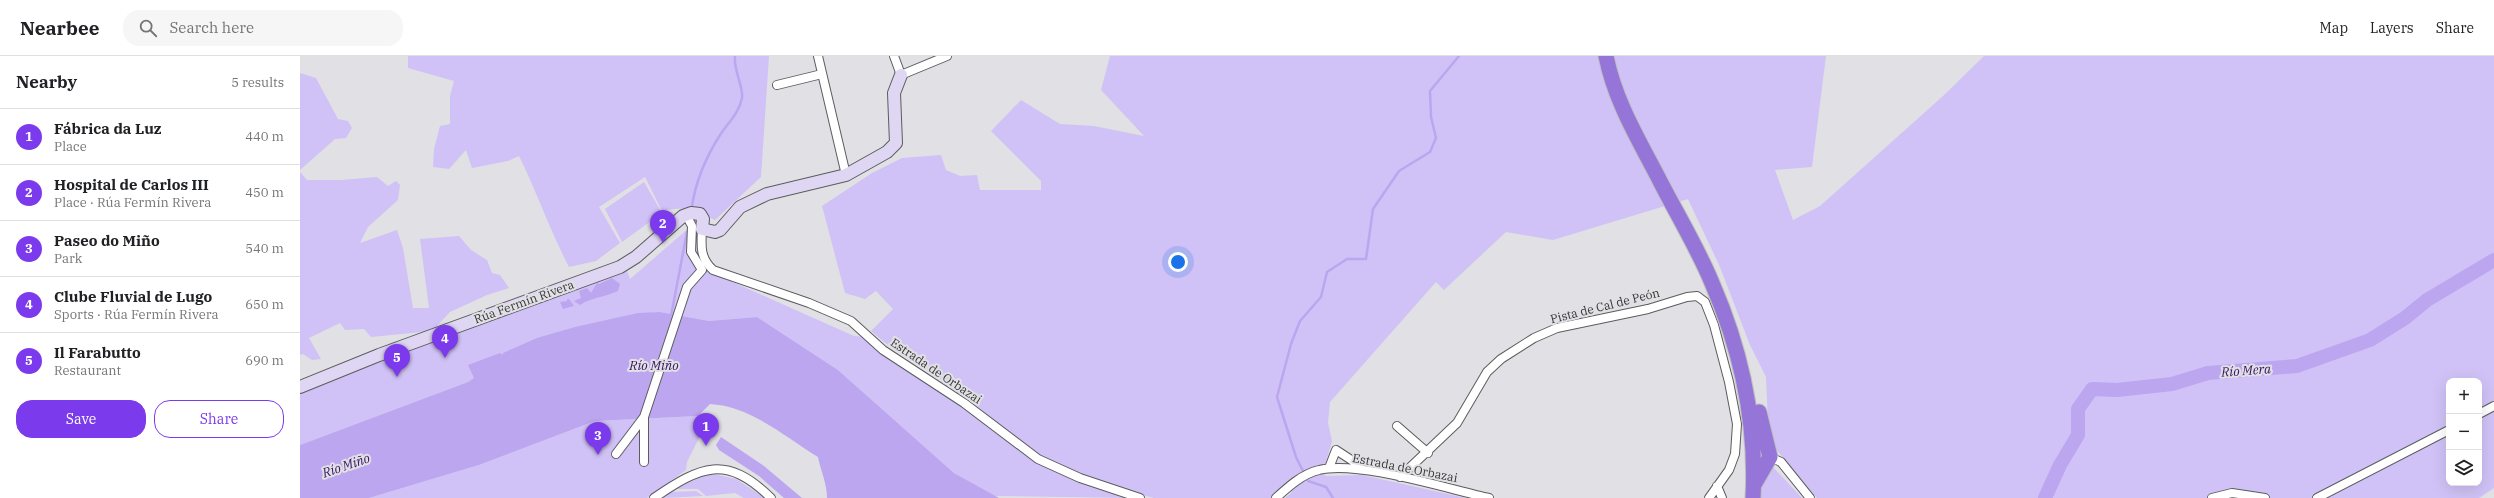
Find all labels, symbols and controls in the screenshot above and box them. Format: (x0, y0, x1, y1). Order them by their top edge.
search box (123, 10, 403, 46)
text: Nearbee (20, 16, 99, 40)
icon: search (137, 17, 159, 39)
text: Search here (169, 18, 254, 37)
text: Map (2320, 19, 2348, 37)
text: Layers (2370, 19, 2414, 37)
text: Share (2436, 19, 2474, 37)
text: Nearby (16, 71, 77, 93)
text: 5 results (231, 74, 284, 91)
text: Fábrica da Luz (54, 119, 162, 138)
text: 1 (25, 128, 33, 145)
text: 440 m (245, 128, 284, 145)
text: Place (54, 138, 87, 155)
text: Hospital de Carlos III (54, 175, 209, 194)
text: 2 (25, 184, 33, 201)
text: 450 m (245, 184, 284, 201)
text: Place · Rúa Fermín Rivera (54, 194, 211, 211)
pin: 2 (650, 210, 676, 243)
text: Paseo do Miño (54, 231, 160, 250)
text: 3 (25, 240, 33, 257)
text: 540 m (245, 240, 284, 257)
text: Park (54, 250, 82, 267)
your location (1168, 252, 1188, 272)
street label: Rúa Fermín Rivera (472, 276, 576, 327)
street label: Pista de Cal de Peón (1549, 285, 1662, 326)
text: Clube Fluvial de Lugo (54, 287, 212, 306)
text: 4 (25, 296, 33, 313)
text: 650 m (245, 296, 284, 313)
text: Sports · Rúa Fermín Rivera (54, 306, 219, 323)
pin: 4 (432, 325, 458, 358)
street label: Estrada de Orbazai (888, 334, 985, 407)
text: Il Farabutto (54, 343, 141, 362)
pin: 5 (384, 344, 410, 377)
text: 5 (25, 352, 33, 369)
text: 690 m (245, 352, 284, 369)
water label: Río Miño (628, 357, 679, 374)
water label: Río Mera (2220, 360, 2272, 381)
text: Restaurant (54, 362, 121, 379)
map controls (2446, 378, 2482, 486)
button: + (2446, 378, 2482, 414)
button: Save (16, 400, 146, 438)
button: Share (154, 400, 284, 438)
pin: 1 (693, 413, 719, 446)
button: − (2446, 414, 2482, 450)
pin: 3 (585, 422, 611, 455)
water label: Río Miño (319, 449, 372, 482)
street label: Estrada de Orbazai (1351, 450, 1459, 485)
button: layers (2446, 450, 2482, 486)

